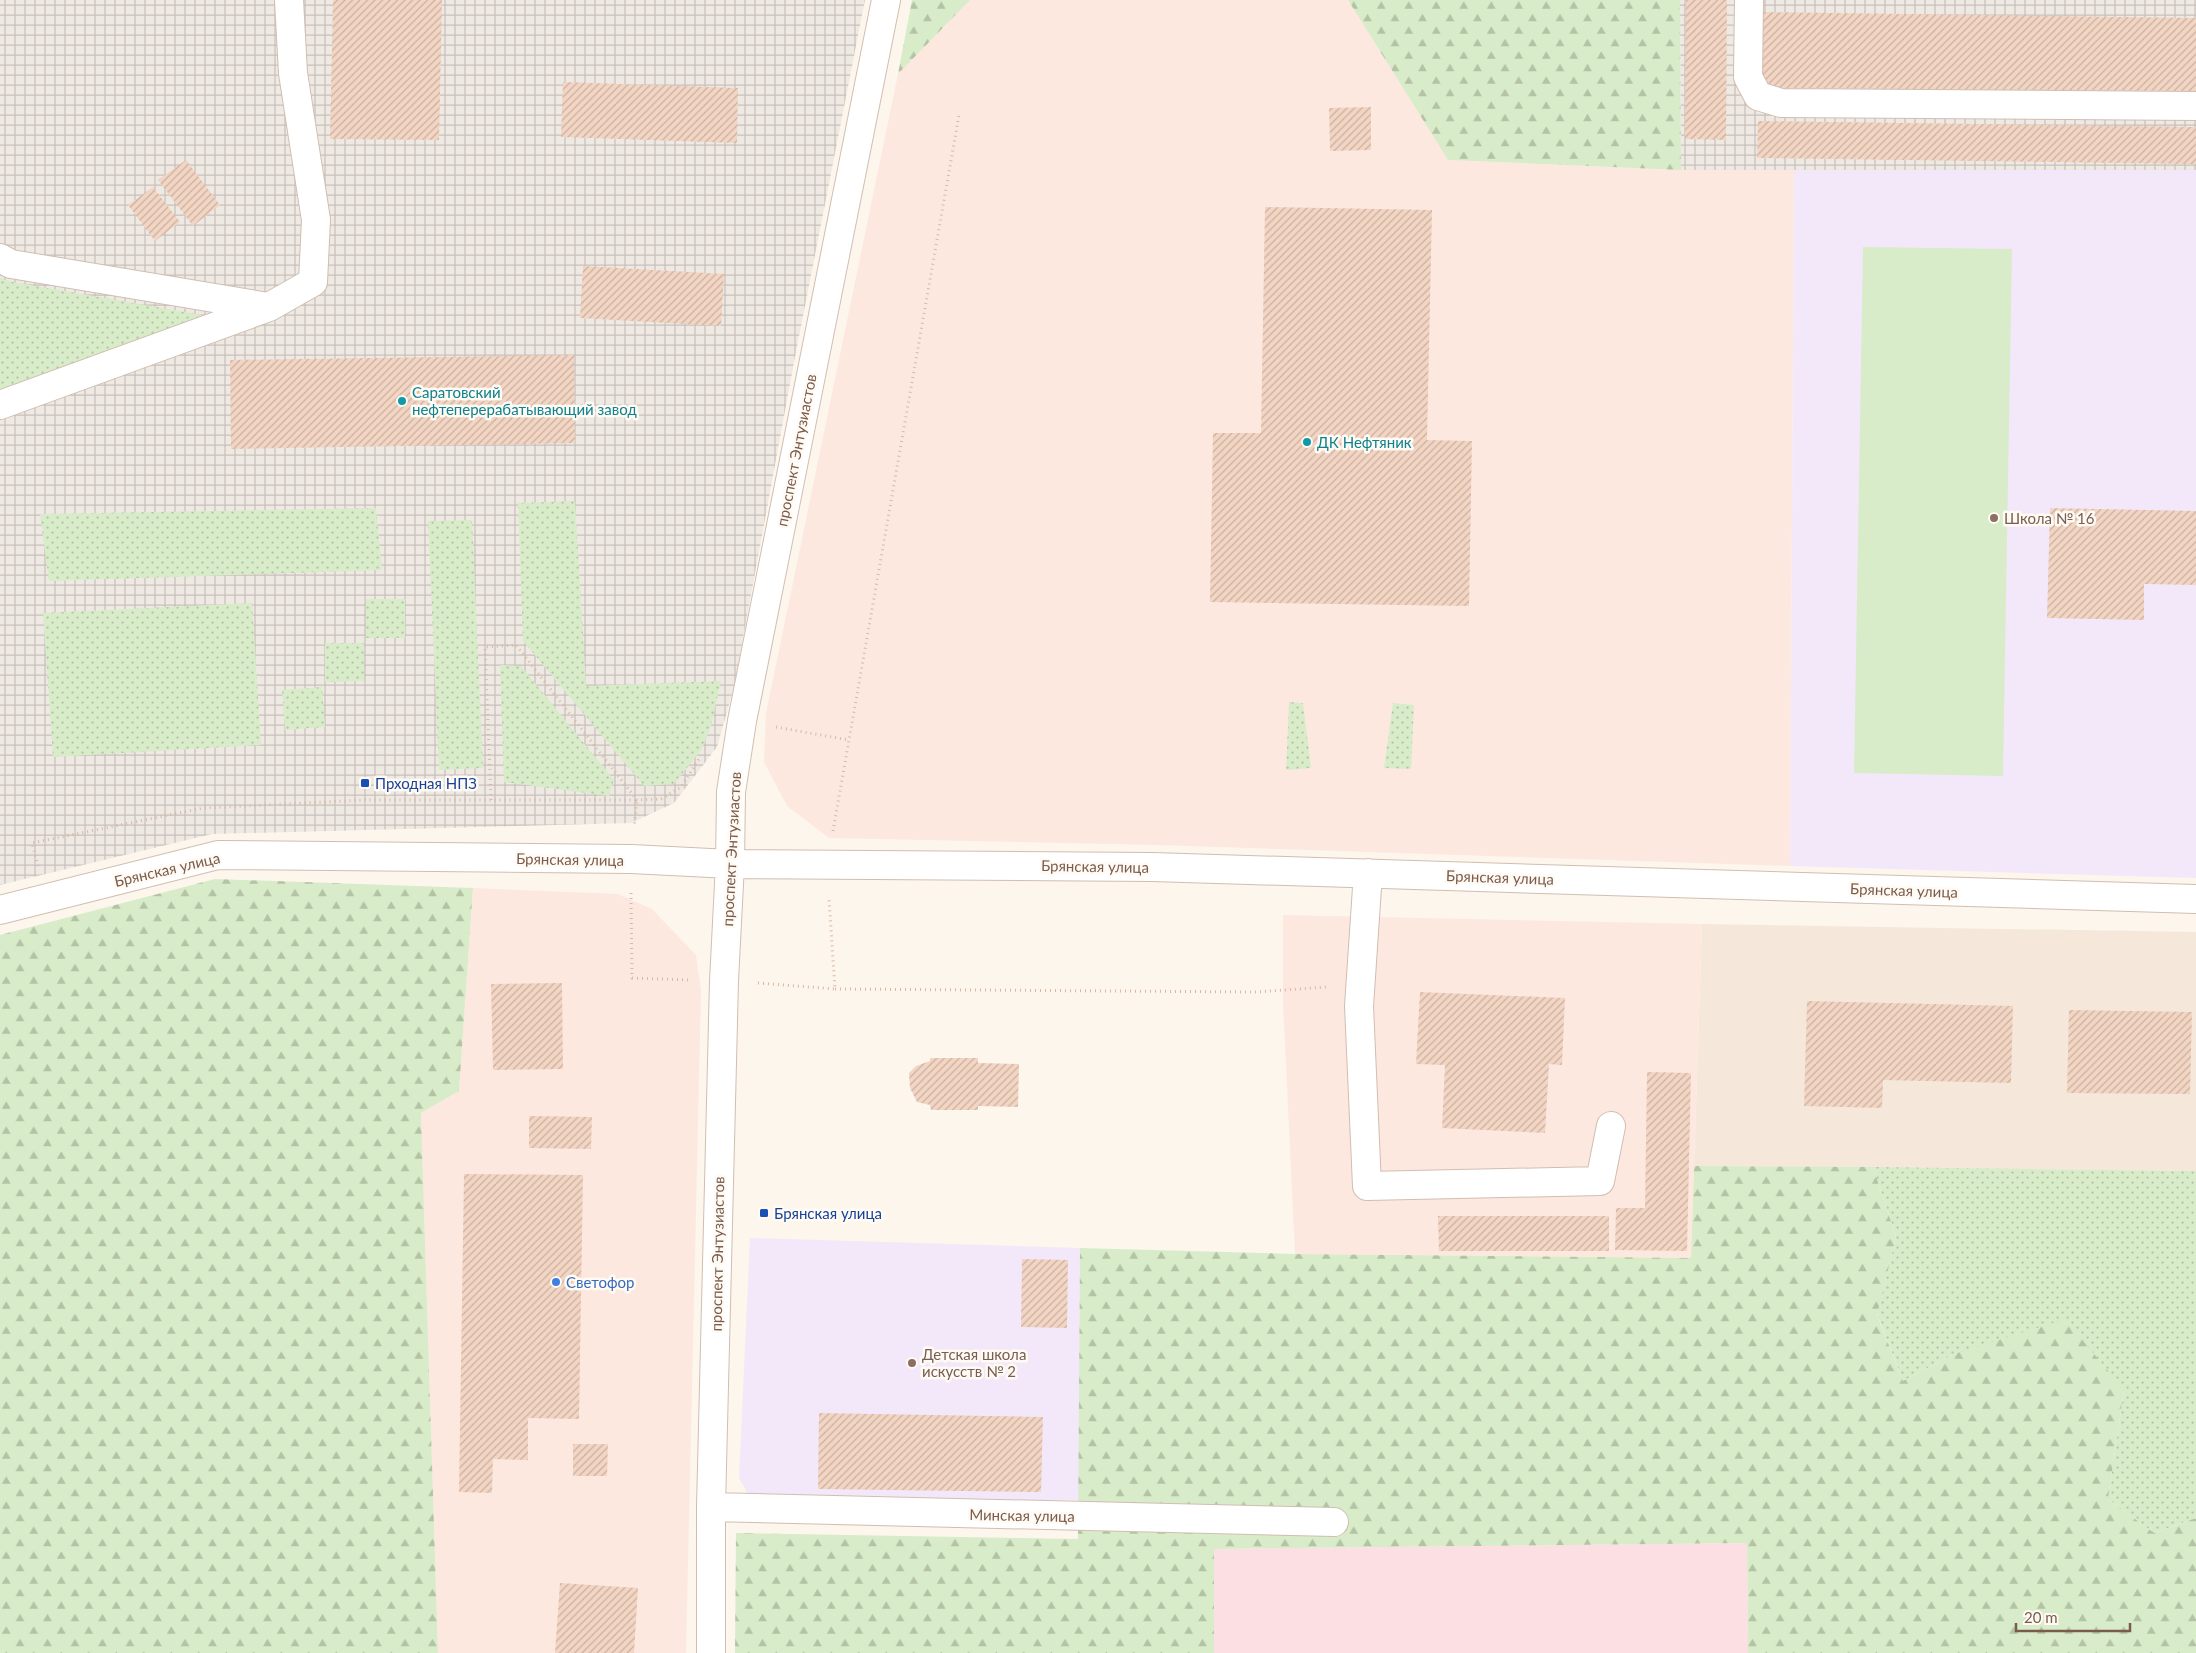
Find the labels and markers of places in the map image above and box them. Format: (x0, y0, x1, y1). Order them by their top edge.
place label: Саратовский нефтеперерабатывающий завод (412, 383, 637, 418)
marker: Саратовский нефтеперерабатывающий завод (396, 395, 408, 407)
place label: ДК Нефтяник (1317, 433, 1412, 451)
marker: ДК Нефтяник (1301, 436, 1313, 448)
place label: Школа № 16 (2004, 509, 2095, 527)
marker: Школа № 16 (1988, 512, 2000, 524)
place label: Прходная НПЗ (375, 774, 477, 792)
marker: Прходная НПЗ (359, 777, 371, 789)
place label: Брянская улица (774, 1204, 882, 1222)
marker: Брянская улица (758, 1207, 770, 1219)
place label: Светофор (566, 1273, 635, 1291)
marker: Светофор (550, 1276, 562, 1288)
place label: Детская школа искусств № 2 (922, 1345, 1026, 1380)
marker: Детская школа искусств № 2 (906, 1357, 918, 1369)

